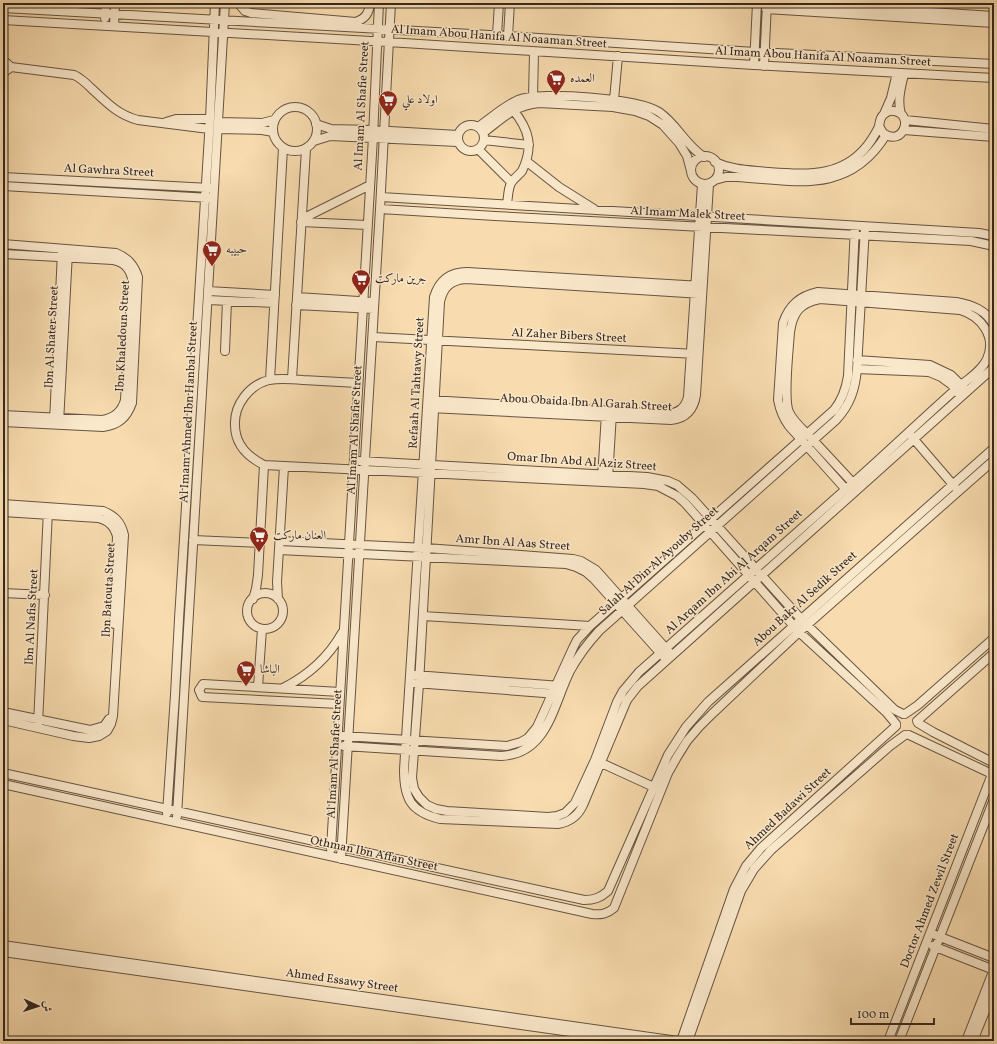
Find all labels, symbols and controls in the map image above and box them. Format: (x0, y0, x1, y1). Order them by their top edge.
street label: Al Imam Abou Hanifa Al Noaaman Street (390, 21, 608, 53)
street label: Al Imam Al Shafie Street (351, 41, 373, 171)
street label: Al Imam Abou Hanifa Al Noaaman Street (715, 43, 931, 71)
supermarket icon: العمده (545, 68, 567, 96)
place label: العمده (570, 71, 595, 87)
supermarket icon: اولاد علي (377, 89, 399, 117)
place label: اولاد علي (402, 92, 438, 111)
street label: Al Gawhra Street (64, 161, 154, 181)
street label: Al Imam Malek Street (630, 203, 746, 225)
supermarket icon: حبيبه (201, 239, 223, 267)
place label: حبيبه (226, 242, 247, 258)
supermarket icon: جرين ماركت (350, 268, 372, 296)
place label: جرين ماركت (375, 271, 426, 287)
street label: Ibn Khaledoun Street (112, 280, 134, 392)
street label: Ibn Al Shater Street (41, 285, 63, 389)
street label: Refaah Al Tahtawy Street (406, 317, 428, 449)
street label: Al Imam Ahmed Ibn Hanbal Street (176, 321, 202, 503)
street label: Al Zaher Bibers Street (511, 325, 627, 347)
street label: Al Imam Al Shafie Street (344, 365, 366, 495)
street label: Abou Obaida Ibn Al Garah Street (500, 391, 672, 415)
street label: Omar Ibn Abd Al Aziz Street (507, 449, 657, 475)
street label: Salah Al Din Al Ayouby Street (596, 503, 722, 619)
street label: Al Arqam Ibn Abi Al Arqam Street (662, 506, 806, 638)
supermarket icon: العنان ماركت (248, 525, 270, 553)
place label: العنان ماركت (273, 528, 326, 544)
street label: Amr Ibn Al Aas Street (455, 531, 571, 555)
street label: Ibn Batouta Street (99, 542, 119, 638)
street label: Abou Bakr Al Sedik Street (749, 548, 861, 650)
street label: Ibn Al Nafis Street (21, 569, 43, 665)
supermarket icon: الباشا (235, 659, 257, 687)
place label: الباشا (260, 662, 280, 678)
street label: Al Imam Al Shafie Street (324, 689, 346, 819)
street label: Ahmed Badawi Street (741, 764, 835, 854)
street label: Doctor Ahmed Zewil Street (897, 831, 963, 971)
street label: Othman Ibn Affan Street (309, 833, 439, 875)
street label: Ahmed Essawy Street (285, 965, 399, 997)
north arrow (18, 986, 58, 1026)
scale bar (851, 1000, 934, 1026)
text: ش (39, 1001, 54, 1012)
text: 100 m (857, 1007, 890, 1023)

